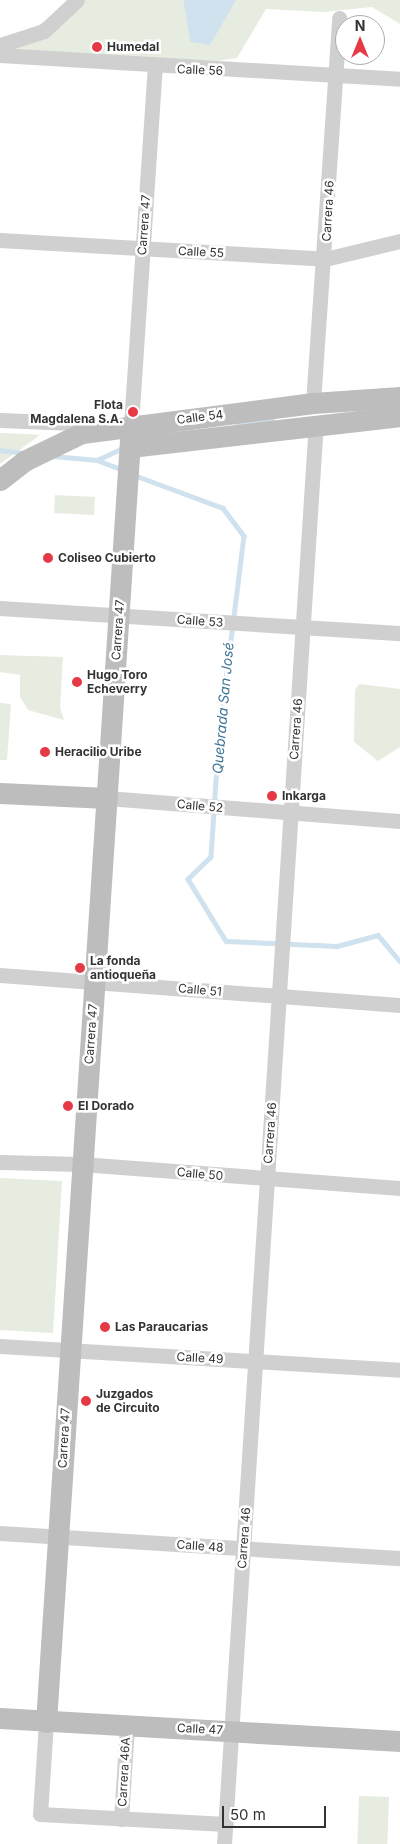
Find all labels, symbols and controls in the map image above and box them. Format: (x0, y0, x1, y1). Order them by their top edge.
north arrow (335, 15, 385, 65)
text: N (355, 17, 365, 34)
place label: Humedal (107, 40, 159, 54)
marker: Humedal (91, 41, 103, 53)
street label: Calle 56 (177, 62, 223, 78)
street label: Carrera 46 (319, 180, 337, 242)
street label: Carrera 47 (135, 194, 153, 256)
street label: Calle 55 (178, 244, 224, 260)
place label: Flota Magdalena S.A. (30, 398, 123, 426)
marker: Flota Magdalena S.A. (127, 406, 139, 418)
street label: Calle 54 (176, 407, 224, 427)
place label: Coliseo Cubierto (58, 551, 156, 565)
marker: Coliseo Cubierto (42, 552, 54, 564)
street label: Carrera 47 (109, 599, 127, 661)
street label: Calle 53 (176, 612, 224, 630)
water label: Quebrada San José (209, 642, 237, 774)
place label: Hugo Toro Echeverry (87, 668, 148, 696)
marker: Hugo Toro Echeverry (71, 676, 83, 688)
street label: Carrera 46 (287, 698, 305, 760)
place label: Heracilio Uribe (55, 745, 142, 759)
marker: Heracilio Uribe (39, 746, 51, 758)
place label: Inkarga (282, 789, 326, 803)
marker: Inkarga (266, 790, 278, 802)
street label: Calle 52 (176, 797, 224, 815)
place label: La fonda antioqueña (90, 954, 156, 982)
marker: La fonda antioqueña (74, 962, 86, 974)
street label: Calle 51 (178, 981, 222, 999)
street label: Carrera 47 (82, 1003, 100, 1065)
place label: El Dorado (78, 1099, 134, 1113)
marker: El Dorado (62, 1100, 74, 1112)
street label: Carrera 46 (261, 1102, 279, 1164)
street label: Calle 50 (176, 1165, 224, 1183)
place label: Las Paraucarias (115, 1320, 208, 1334)
marker: Las Paraucarias (99, 1321, 111, 1333)
street label: Calle 49 (176, 1350, 224, 1366)
place label: Juzgados de Circuito (96, 1387, 160, 1415)
marker: Juzgados de Circuito (80, 1395, 92, 1407)
street label: Carrera 47 (55, 1407, 73, 1469)
street label: Carrera 46 (235, 1507, 253, 1569)
street label: Calle 48 (176, 1537, 224, 1555)
street label: Calle 47 (177, 1721, 223, 1737)
street label: Carrera 46A (115, 1737, 133, 1807)
scale bar (225, 1796, 329, 1828)
text: 50 m (230, 1805, 266, 1824)

